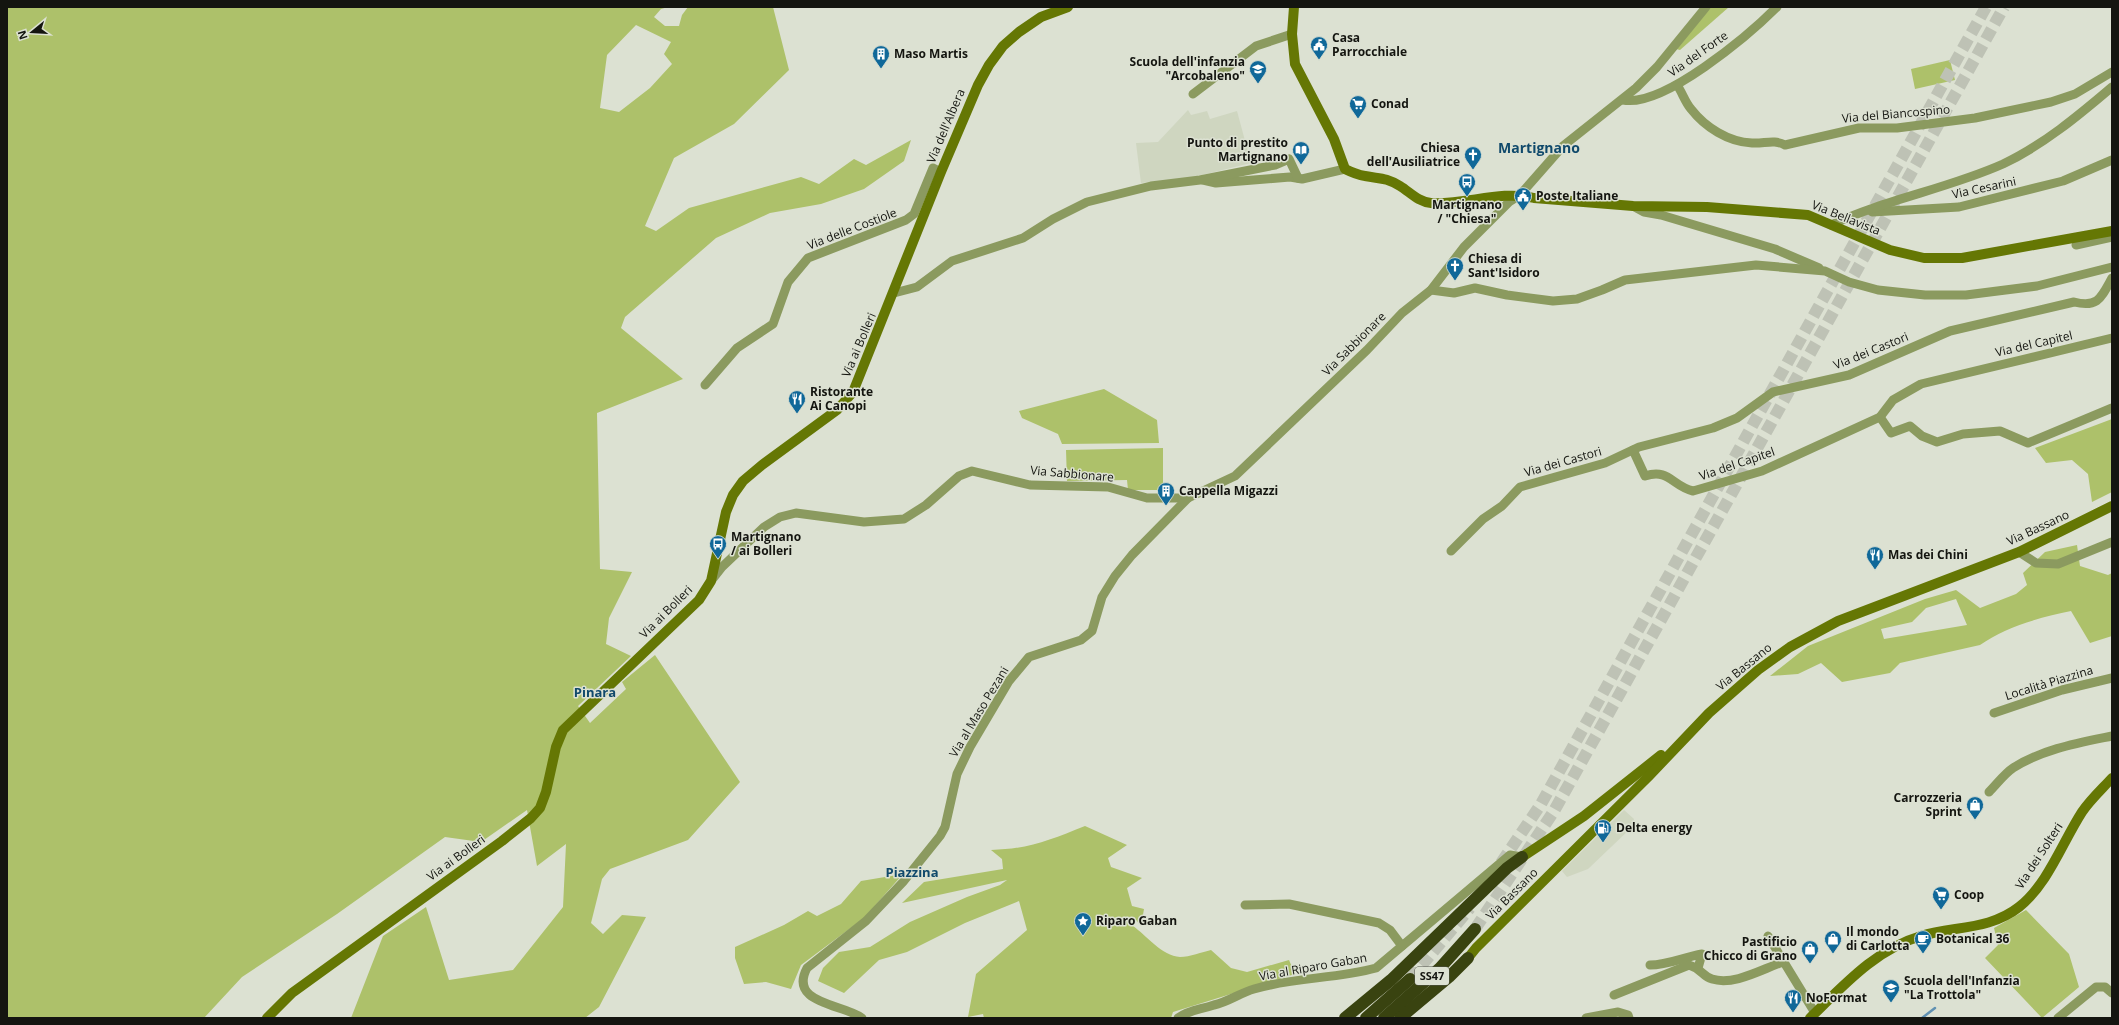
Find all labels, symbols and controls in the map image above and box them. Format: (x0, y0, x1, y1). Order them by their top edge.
north arrow (12, 12, 52, 52)
street label: Via del Forte (1664, 27, 1731, 80)
text: N (13, 29, 31, 42)
place label: Casa Parrocchiale (1332, 29, 1407, 60)
public building icon: Casa Parrocchiale (1309, 35, 1329, 60)
building icon: Maso Martis (871, 44, 891, 69)
place label: Maso Martis (894, 45, 968, 62)
place label: Scuola dell'infanzia "Arcobaleno" (1130, 53, 1245, 84)
school or university icon: Scuola dell'infanzia "Arcobaleno" (1248, 59, 1268, 84)
street label: Via dell'Albera (922, 86, 969, 165)
supermarket icon: Conad (1348, 94, 1368, 119)
place label: Conad (1371, 95, 1409, 112)
street label: Via del Biancospino (1841, 100, 1951, 127)
place label: Punto di prestito Martignano (1187, 134, 1288, 165)
district label: Martignano (1498, 138, 1580, 157)
place label: Chiesa dell'Ausiliatrice (1367, 139, 1460, 170)
library icon: Punto di prestito Martignano (1291, 140, 1311, 165)
church icon: Chiesa dell'Ausiliatrice (1463, 145, 1483, 170)
bus stop icon: Martignano / "Chiesa" (1457, 172, 1477, 197)
street label: Via Cesarini (1950, 172, 2017, 203)
public building icon: Poste Italiane (1513, 186, 1533, 211)
place label: Poste Italiane (1536, 187, 1618, 204)
place label: Martignano / "Chiesa" (1432, 196, 1502, 227)
street label: Via Bellavista (1809, 196, 1883, 239)
street label: Via delle Costiole (805, 204, 899, 253)
place label: Chiesa di Sant'Isidoro (1468, 250, 1540, 281)
church icon: Chiesa di Sant'Isidoro (1445, 256, 1465, 281)
street label: Via Sabbionare (1318, 308, 1389, 379)
street label: Via ai Bolleri (837, 310, 880, 380)
street label: Via del Capitel (1994, 326, 2074, 361)
street label: Via dei Castori (1831, 328, 1911, 373)
place label: Ristorante Ai Canopi (810, 383, 873, 414)
restaurant icon: Ristorante Ai Canopi (787, 389, 807, 414)
street label: Via dei Castori (1522, 442, 1603, 481)
street label: Via del Capitel (1697, 443, 1777, 484)
street label: Via Sabbionare (1030, 461, 1115, 486)
building icon: Cappella Migazzi (1156, 481, 1176, 506)
place label: Cappella Migazzi (1179, 482, 1278, 499)
street label: Via Bassano (2004, 506, 2072, 549)
place label: Martignano / ai Bolleri (731, 528, 801, 559)
bus stop icon: Martignano / ai Bolleri (708, 534, 728, 559)
restaurant icon: Mas dei Chini (1865, 545, 1885, 570)
place label: Mas dei Chini (1888, 546, 1968, 563)
street label: Via ai Bolleri (635, 581, 696, 642)
street label: Via Bassano (1712, 639, 1775, 694)
street label: Località Piazzina (2003, 661, 2095, 704)
street label: Via al Maso Pezani (945, 663, 1012, 760)
district label: Pinara (574, 683, 616, 701)
place label: Carrozzeria Sprint (1894, 789, 1962, 820)
shop icon: Carrozzeria Sprint (1965, 795, 1985, 820)
fuel station icon: Delta energy (1593, 818, 1613, 843)
place label: Delta energy (1616, 819, 1693, 836)
street label: Via dei Solteri (2011, 819, 2066, 892)
street label: Via ai Bolleri (423, 831, 488, 885)
district label: Piazzina (885, 863, 939, 881)
street label: Via Bassano (1482, 864, 1541, 923)
supermarket icon: Coop (1931, 885, 1951, 910)
place label: Coop (1954, 886, 1985, 903)
place icon: Riparo Gaban (1073, 911, 1093, 936)
place label: Riparo Gaban (1096, 912, 1177, 929)
place label: Il mondo di Carlotta (1846, 923, 1909, 954)
shop icon: Il mondo di Carlotta (1823, 929, 1843, 954)
cafe icon: Botanical 36 (1913, 929, 1933, 954)
place label: Botanical 36 (1936, 930, 2010, 947)
place label: Pastificio Chicco di Grano (1704, 933, 1797, 964)
shop icon: Pastificio Chicco di Grano (1800, 939, 1820, 964)
street label: Via al Riparo Gaban (1258, 949, 1368, 984)
road number: SS47 (1415, 967, 1449, 985)
place label: Scuola dell'Infanzia "La Trottola" (1904, 972, 2020, 1003)
school or university icon: Scuola dell'Infanzia "La Trottola" (1881, 978, 1901, 1003)
restaurant icon: NoFormat (1783, 988, 1803, 1013)
place label: NoFormat (1806, 989, 1867, 1006)

